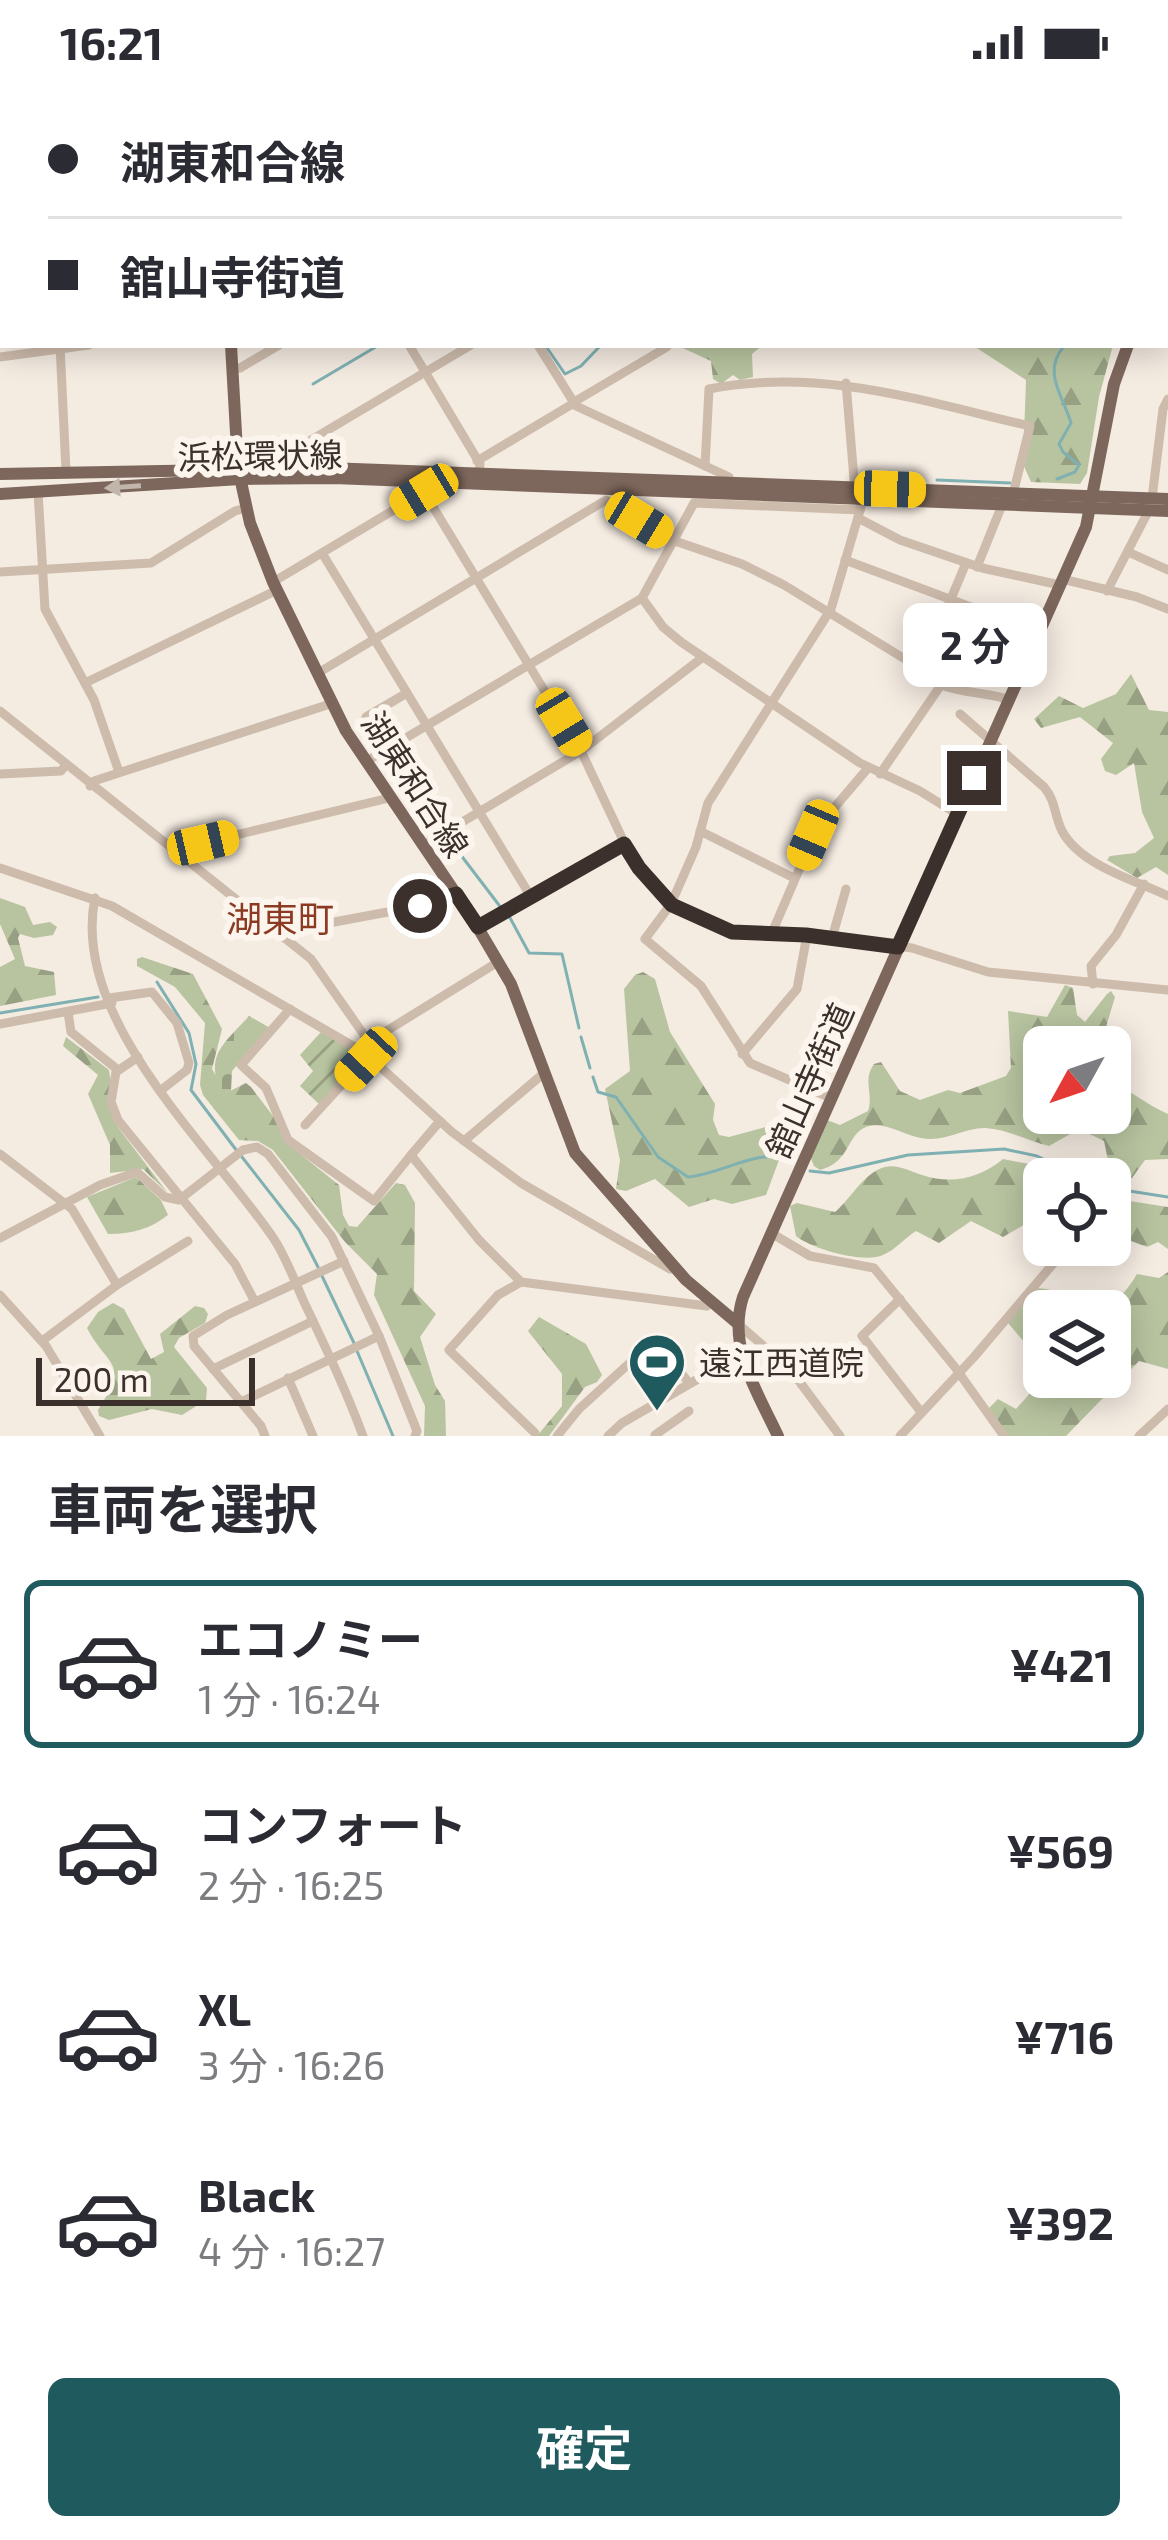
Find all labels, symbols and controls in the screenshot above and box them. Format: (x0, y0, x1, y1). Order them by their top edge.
text: 16:21 (60, 15, 163, 69)
text: 湖東和合線 (120, 134, 345, 188)
text: 舘山寺街道 (120, 249, 345, 303)
street label: 浜松環状線 (177, 434, 343, 476)
car (384, 458, 464, 526)
car (853, 470, 927, 508)
one-way arrow (104, 477, 141, 496)
car (599, 486, 679, 554)
callout: 2 分 (902, 604, 1046, 688)
text: 2 分 (940, 621, 1010, 668)
car (530, 682, 598, 762)
street label: 湖東和合線 (354, 704, 478, 864)
route end (947, 751, 1001, 805)
car (782, 795, 844, 875)
car (164, 817, 242, 869)
route start (393, 879, 447, 933)
district label: 湖東町 (226, 896, 334, 939)
street label: 舘山寺街道 (757, 996, 861, 1164)
car (328, 1020, 404, 1098)
north arrow (1023, 1026, 1131, 1134)
map controls (1023, 1026, 1131, 1398)
button: locate (1023, 1158, 1131, 1266)
button: layers (1023, 1290, 1131, 1398)
sports icon: 遠江西道院 (626, 1331, 688, 1413)
place label: 遠江西道院 (699, 1342, 864, 1382)
scale bar (36, 1352, 255, 1405)
text: 200 m (54, 1359, 149, 1399)
text: 車両を選択 (48, 1475, 318, 1540)
icon: car (54, 1610, 162, 1718)
text: エコノミー (198, 1611, 423, 1665)
text: ¥421 (1010, 1637, 1114, 1691)
text: 1 分 · 16:24 (198, 1675, 381, 1722)
icon: car (54, 1796, 162, 1904)
text: コンフォート (198, 1797, 467, 1851)
text: ¥569 (1006, 1823, 1114, 1877)
text: 2 分 · 16:25 (198, 1861, 384, 1908)
text: XL (198, 1981, 251, 2035)
icon: car (54, 1982, 162, 2090)
text: ¥716 (1014, 2009, 1114, 2063)
text: 3 分 · 16:26 (198, 2041, 385, 2088)
text: Black (198, 2167, 315, 2221)
icon: car (54, 2168, 162, 2276)
text: ¥392 (1006, 2195, 1114, 2249)
text: 4 分 · 16:27 (198, 2227, 385, 2274)
button: 確定 (48, 2378, 1120, 2516)

